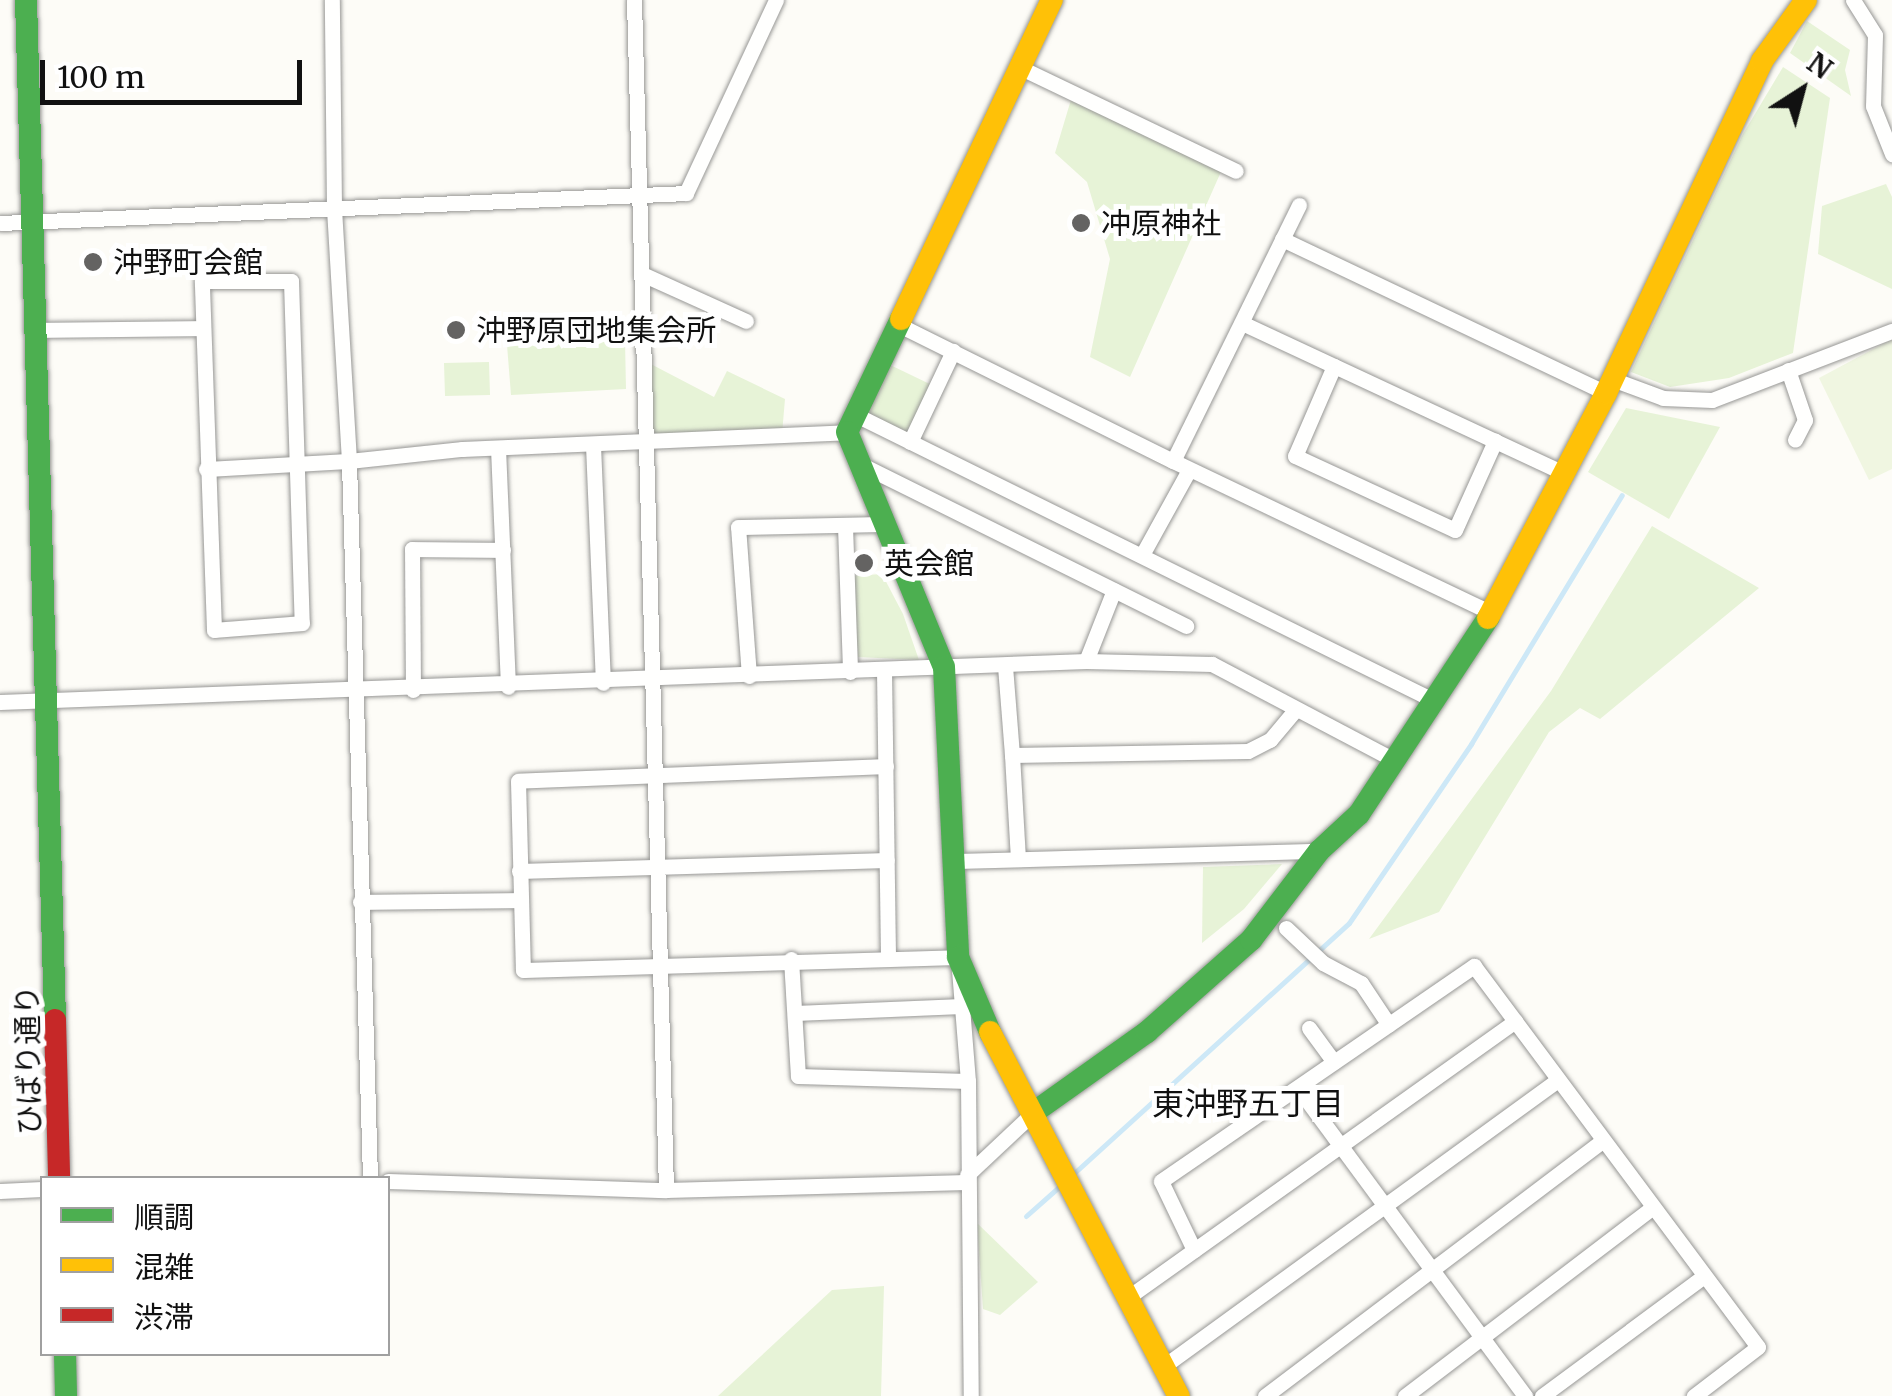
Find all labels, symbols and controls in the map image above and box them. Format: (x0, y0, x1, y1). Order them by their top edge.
scale bar (45, 40, 308, 102)
north arrow (1752, 40, 1852, 140)
text: N (1800, 45, 1839, 87)
text: 100 m (57, 58, 145, 96)
place label: 冲原神社 (1101, 205, 1221, 241)
marker: 冲原神社 (1070, 212, 1092, 234)
place label: 沖野町会館 (113, 244, 263, 280)
marker: 沖野町会館 (82, 251, 104, 273)
place label: 沖野原団地集会所 (476, 312, 716, 348)
marker: 沖野原団地集会所 (445, 319, 467, 341)
place label: 英会館 (884, 545, 974, 581)
marker: 英会館 (853, 552, 875, 574)
street label: ひばり通り (9, 985, 47, 1135)
district label: 東沖野五丁目 (1152, 1085, 1344, 1123)
legend (40, 1176, 390, 1356)
text: 順調 (134, 1198, 194, 1236)
text: 混雑 (134, 1248, 194, 1286)
text: 渋滞 (134, 1298, 194, 1336)

